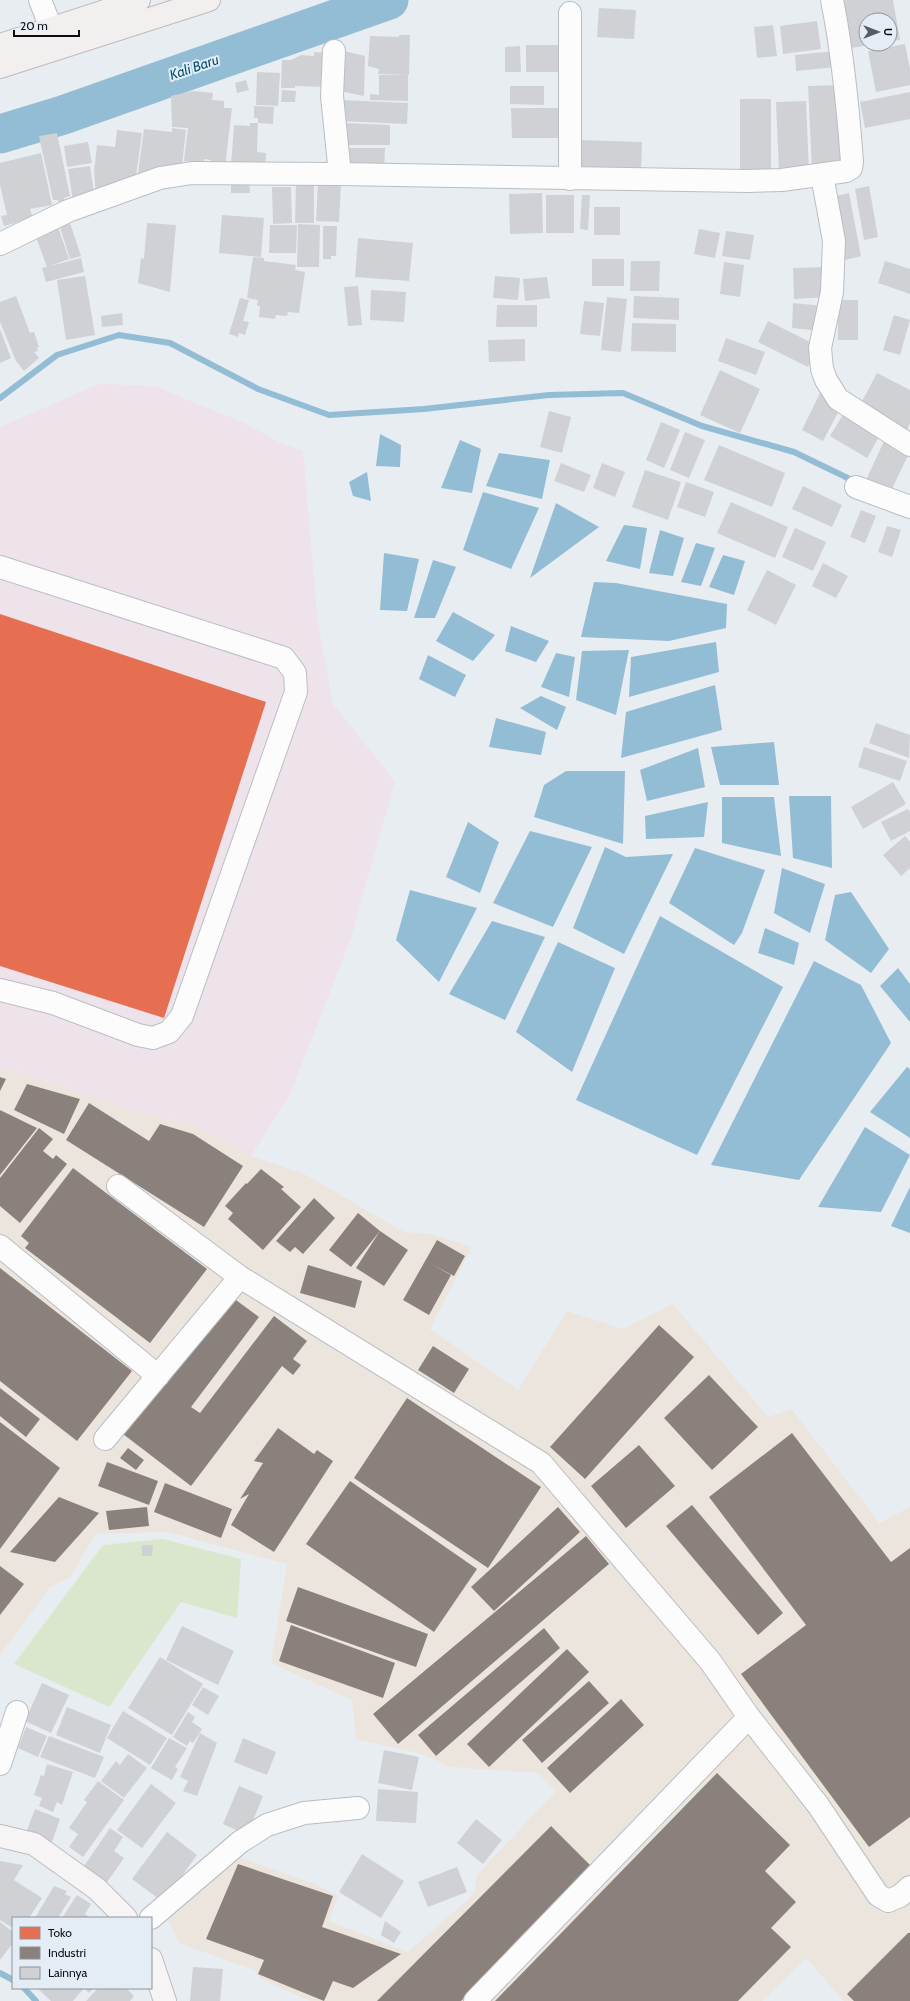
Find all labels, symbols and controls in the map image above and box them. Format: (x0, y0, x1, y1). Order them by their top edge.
scale bar (14, 12, 79, 38)
north arrow (858, 12, 898, 52)
text: 20 m (20, 18, 48, 33)
text: U (881, 28, 895, 36)
water label: Kali Baru (167, 50, 221, 84)
legend (12, 1917, 152, 1989)
text: Toko (48, 1925, 72, 1940)
text: Industri (48, 1945, 86, 1960)
text: Lainnya (48, 1965, 88, 1980)

